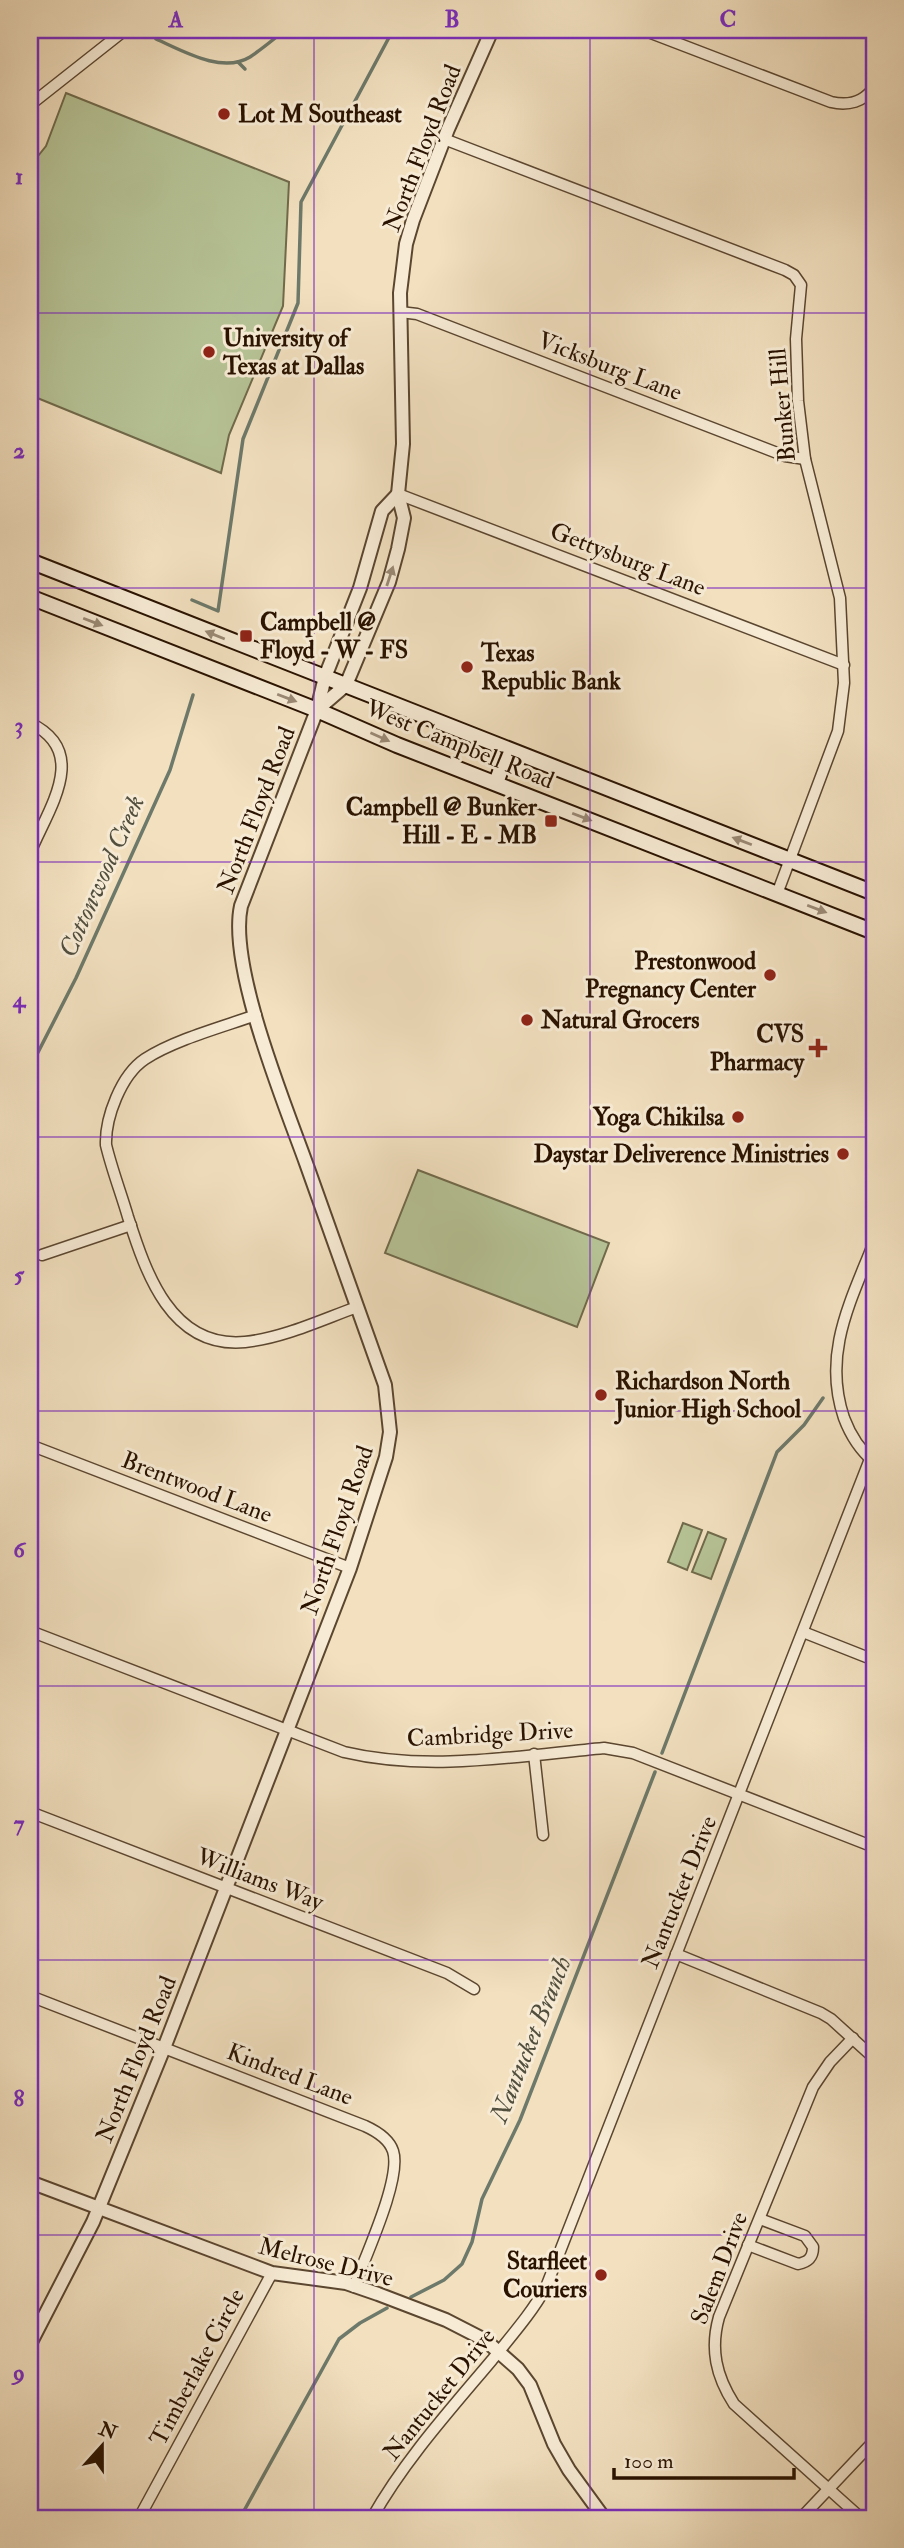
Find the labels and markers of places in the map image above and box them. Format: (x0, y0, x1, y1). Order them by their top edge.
place label: Lot M Southeast (238, 99, 402, 130)
marker: Lot M Southeast (216, 106, 232, 122)
place label: University of Texas at Dallas (222, 323, 364, 382)
marker: University of Texas at Dallas (201, 344, 217, 360)
place label: Campbell @ Floyd - W - FS (260, 607, 408, 666)
marker: Campbell @ Floyd - W - FS (238, 628, 254, 644)
place label: Texas Republic Bank (480, 638, 621, 697)
marker: Texas Republic Bank (459, 659, 475, 675)
place label: Campbell @ Bunker Hill - E - MB (346, 792, 538, 851)
marker: Campbell @ Bunker Hill - E - MB (543, 813, 559, 829)
place label: Prestonwood Pregnancy Center (585, 946, 757, 1005)
marker: Prestonwood Pregnancy Center (762, 967, 778, 983)
place label: Natural Grocers (540, 1005, 699, 1036)
marker: Natural Grocers (519, 1012, 535, 1028)
place label: CVS Pharmacy (710, 1019, 805, 1078)
marker: CVS Pharmacy (810, 1040, 826, 1056)
place label: Yoga Chikilsa (592, 1102, 725, 1133)
marker: Yoga Chikilsa (730, 1109, 746, 1125)
place label: Daystar Deliverence Ministries (533, 1139, 829, 1170)
marker: Daystar Deliverence Ministries (835, 1146, 851, 1162)
place label: Richardson North Junior High School (614, 1366, 802, 1425)
marker: Richardson North Junior High School (593, 1387, 609, 1403)
place label: Starfleet Couriers (503, 2246, 587, 2305)
marker: Starfleet Couriers (593, 2267, 609, 2283)

